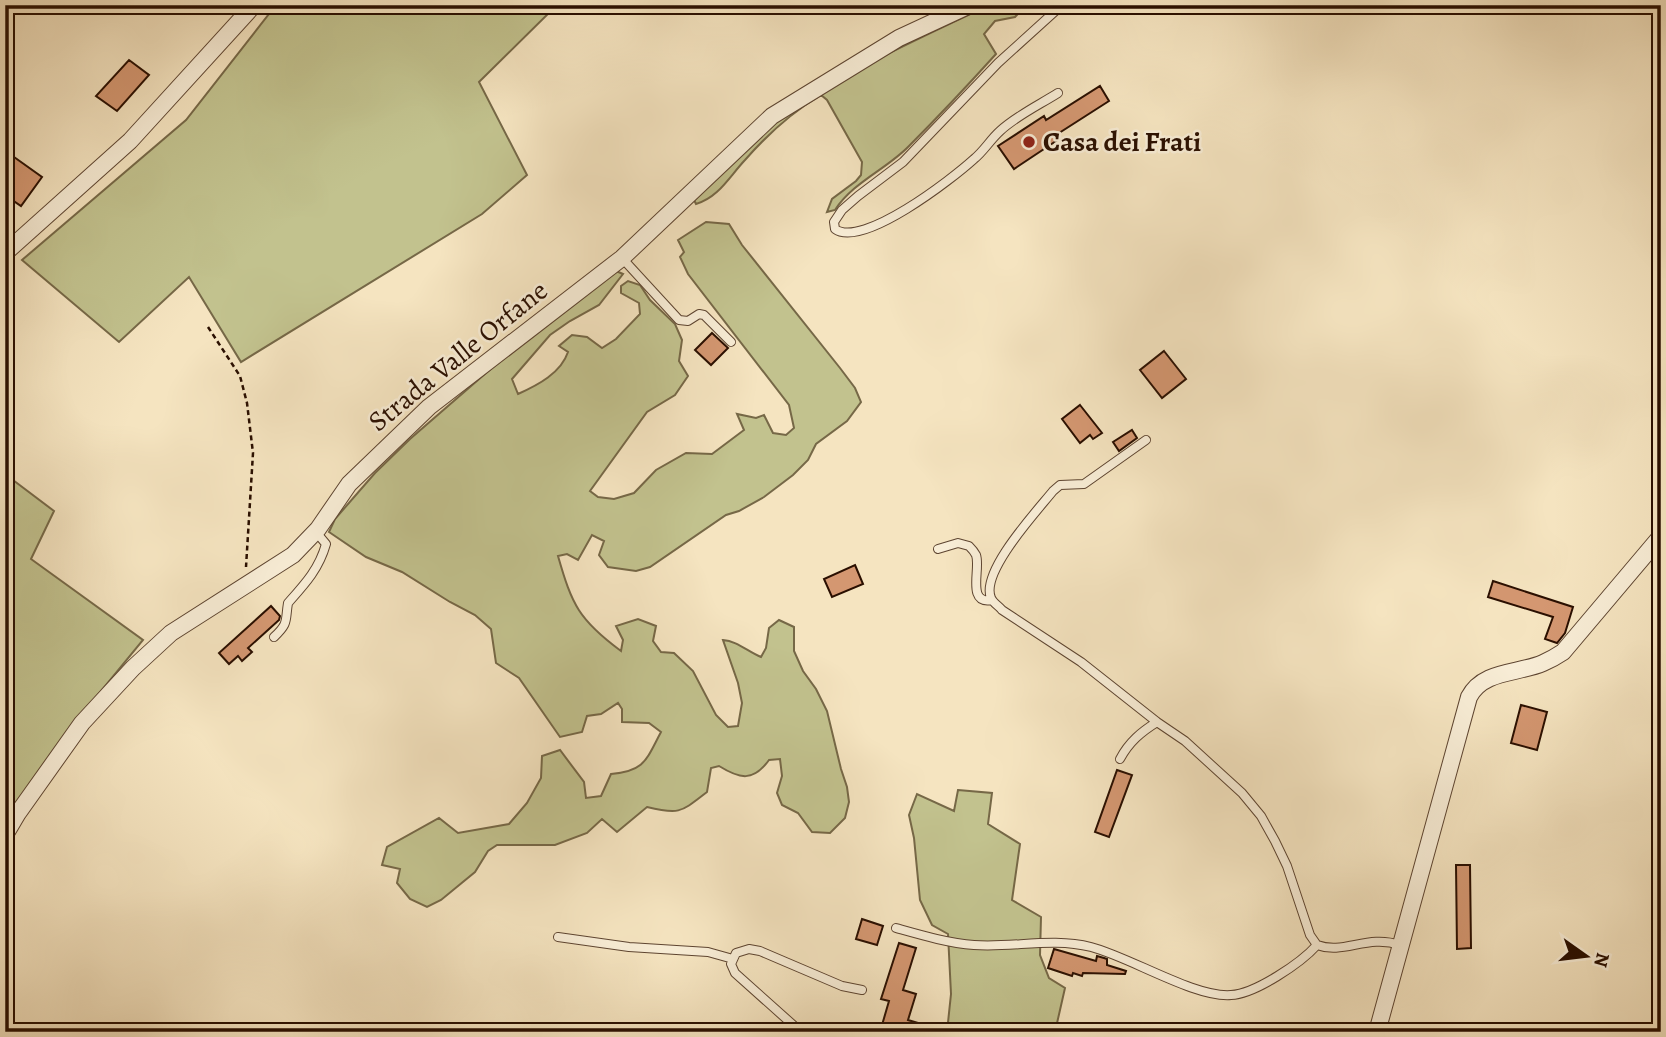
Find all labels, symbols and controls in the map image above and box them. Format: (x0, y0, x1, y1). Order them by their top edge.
place label: Casa dei Frati (1043, 123, 1201, 161)
marker: Casa dei Frati (1021, 134, 1037, 150)
street label: Strada Valle Orfane (360, 272, 556, 440)
north arrow (1550, 922, 1620, 992)
text: N (1587, 950, 1616, 970)

